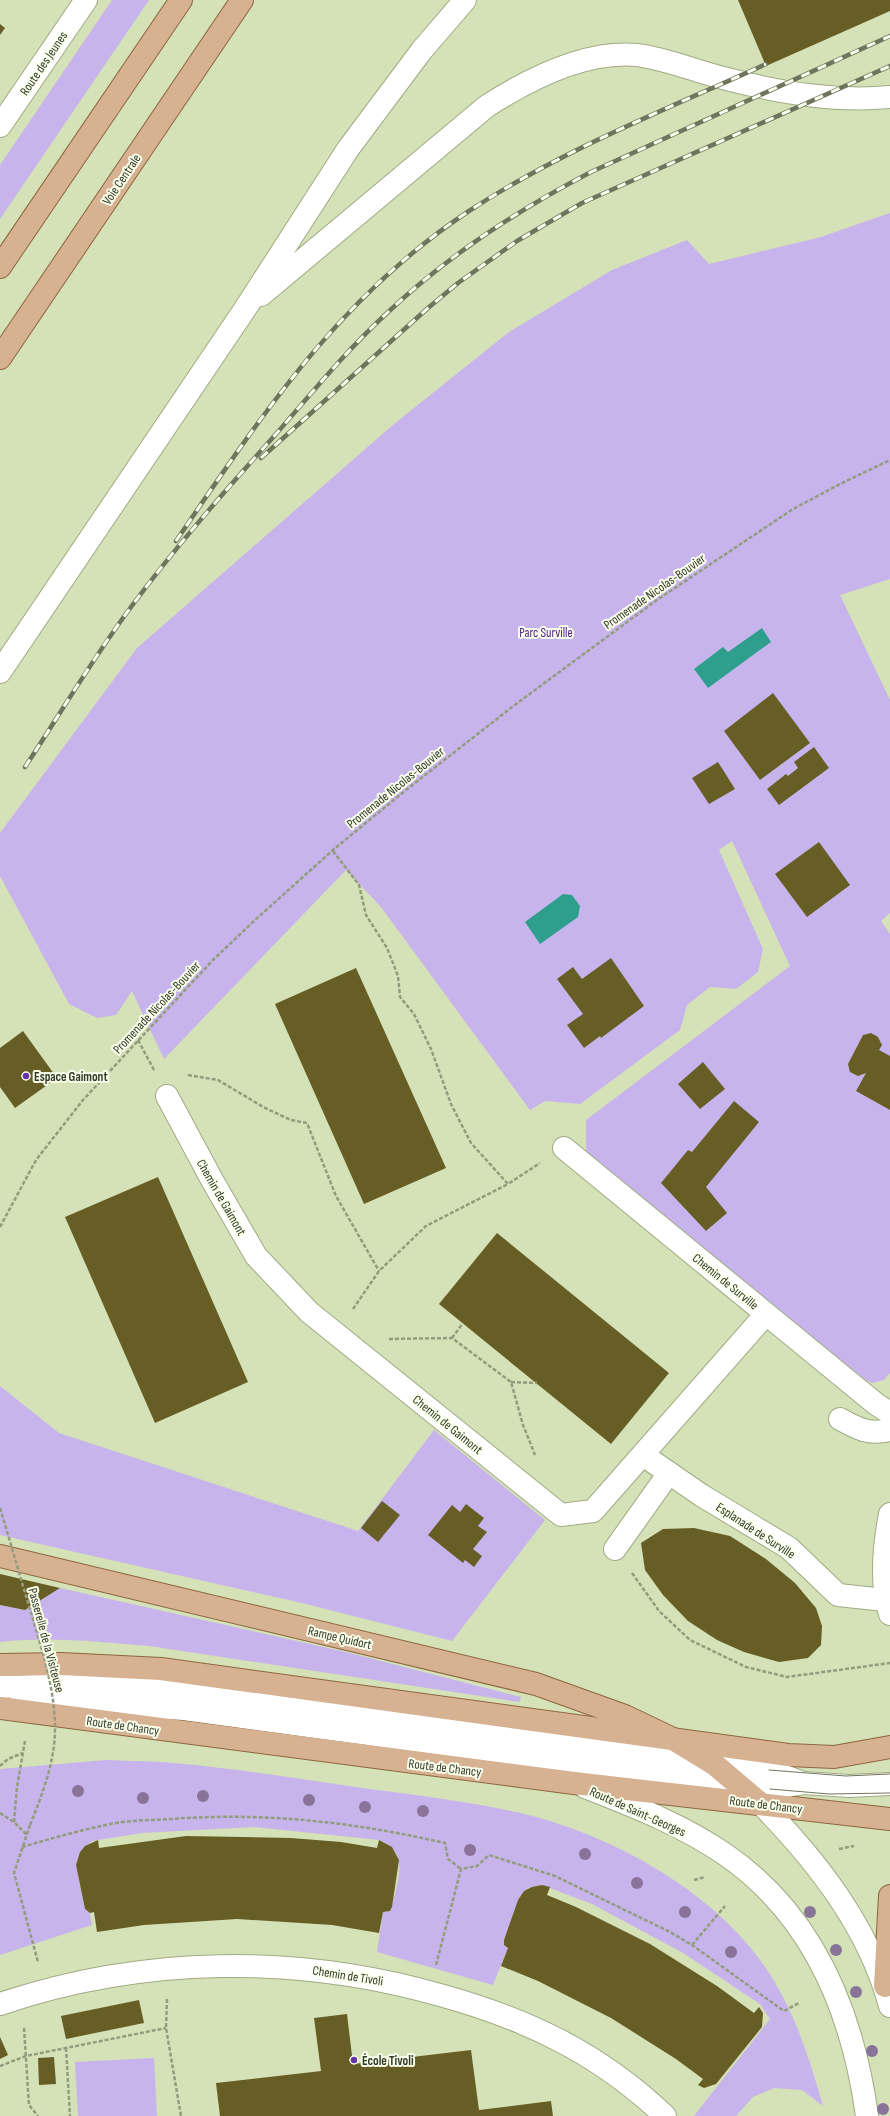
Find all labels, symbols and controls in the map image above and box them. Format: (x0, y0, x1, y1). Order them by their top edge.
street label: Route des Jeunes (17, 28, 71, 99)
street label: Voie Centrale (99, 151, 145, 208)
street label: Promenade Nicolas-Bouvier (601, 550, 709, 633)
park label: Parc Surville (519, 625, 573, 641)
street label: Promenade Nicolas-Bouvier (344, 743, 448, 832)
street label: Promenade Nicolas-Bouvier (110, 958, 204, 1057)
place label: Espace Gaimont (34, 1069, 108, 1085)
marker: Espace Gaimont (21, 1071, 31, 1081)
street label: Chemin de Gaimont (193, 1157, 249, 1239)
street label: Chemin de Surville (689, 1250, 762, 1313)
street label: Chemin de Gaimont (409, 1392, 486, 1458)
street label: Esplanade de Surville (713, 1499, 798, 1562)
street label: Passerelle de la Visiteuse (24, 1586, 68, 1694)
street label: Rampe Quidort (306, 1623, 373, 1653)
street label: Route de Chancy (86, 1713, 160, 1739)
street label: Route de Chancy (408, 1756, 482, 1780)
street label: Route de Saint-Georges (587, 1784, 688, 1840)
street label: Route de Chancy (729, 1793, 803, 1817)
street label: Chemin de Tivoli (311, 1963, 384, 1989)
place label: École Tivoli (362, 2053, 414, 2069)
marker: École Tivoli (349, 2055, 359, 2065)

